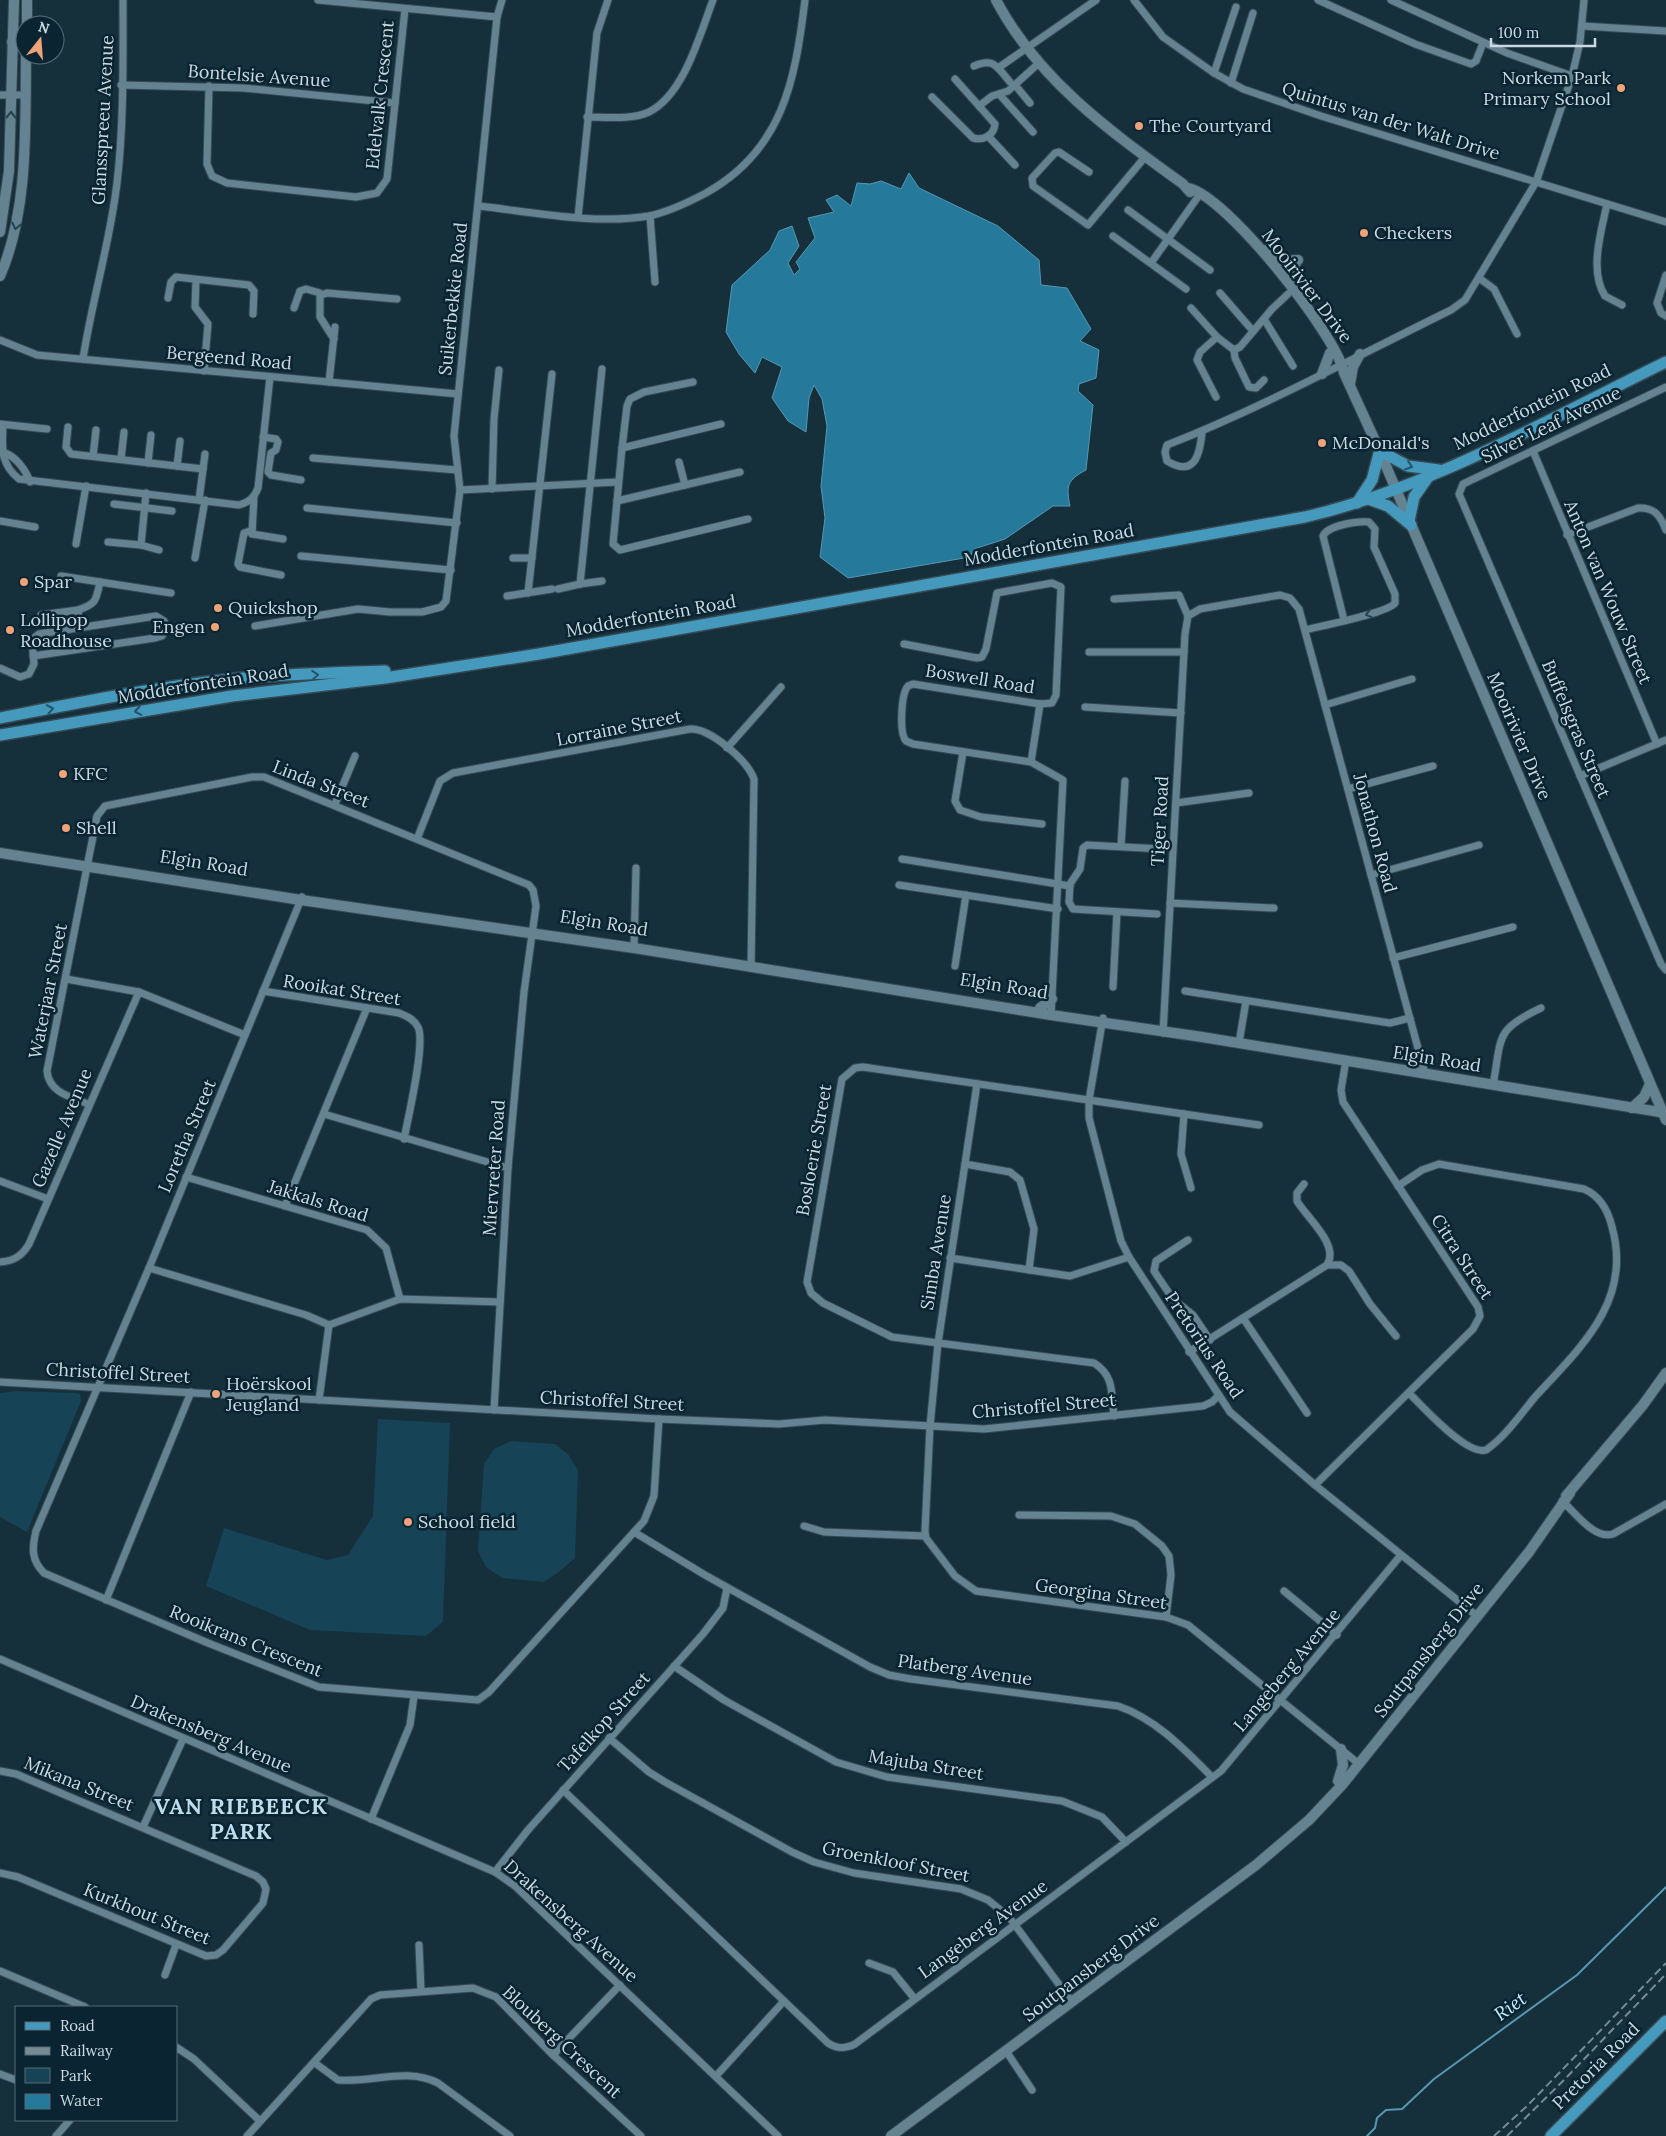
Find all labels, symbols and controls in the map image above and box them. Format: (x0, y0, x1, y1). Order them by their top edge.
north arrow (15, 15, 65, 65)
scale bar (1491, 15, 1595, 47)
text: N (36, 17, 52, 38)
street label: Edelvalk Crescent (360, 19, 399, 170)
text: 100 m (1498, 23, 1539, 42)
street label: Glansspreeu Avenue (87, 34, 118, 205)
street label: Bontelsie Avenue (187, 59, 331, 92)
place label: Norkem Park Primary School (1483, 66, 1611, 110)
street label: Quintus van der Walt Drive (1279, 76, 1503, 165)
marker: Norkem Park Primary School (1615, 82, 1627, 94)
one-way arrow (6, 110, 16, 118)
place label: The Courtyard (1149, 114, 1272, 137)
marker: The Courtyard (1133, 120, 1145, 132)
one-way arrow (11, 221, 22, 230)
street label: Suikerbekkie Road (433, 221, 472, 377)
place label: Checkers (1374, 221, 1452, 244)
street label: Mooirivier Drive (1257, 224, 1358, 347)
marker: Checkers (1358, 227, 1370, 239)
street label: Bergeend Road (165, 341, 293, 374)
street label: Modderfontein Road (1449, 358, 1615, 455)
street label: Silver Leaf Avenue (1477, 381, 1625, 468)
place label: McDonald's (1332, 431, 1430, 454)
marker: McDonald's (1316, 437, 1328, 449)
one-way arrow (1404, 460, 1413, 470)
street label: Anton van Wouw Street (1559, 495, 1658, 687)
street label: Modderfontein Road (962, 518, 1136, 571)
place label: Spar (34, 570, 72, 593)
marker: Spar (18, 576, 30, 588)
street label: Modderfontein Road (564, 589, 738, 642)
place label: Quickshop (228, 596, 318, 619)
marker: Quickshop (212, 602, 224, 614)
place label: Lollipop Roadhouse (20, 608, 112, 652)
one-way arrow (1366, 608, 1374, 618)
place label: Engen (152, 615, 205, 638)
marker: Engen (209, 621, 221, 633)
marker: Lollipop Roadhouse (4, 624, 16, 636)
street label: Buffelsgras Street (1537, 656, 1616, 801)
street label: Modderfontein Road (116, 659, 290, 708)
street label: Boswell Road (924, 659, 1037, 699)
street label: Mooirivier Drive (1482, 668, 1557, 803)
one-way arrow (311, 670, 319, 681)
one-way arrow (45, 704, 54, 714)
street label: Lorraine Street (554, 704, 684, 751)
one-way arrow (134, 706, 143, 716)
street label: Linda Street (269, 754, 373, 813)
place label: KFC (73, 762, 108, 785)
marker: KFC (57, 768, 69, 780)
street label: Jonathon Road (1348, 770, 1403, 895)
street label: Tiger Road (1146, 775, 1173, 867)
place label: Shell (76, 816, 117, 839)
marker: Shell (60, 822, 72, 834)
street label: Elgin Road (158, 844, 250, 881)
street label: Elgin Road (558, 904, 650, 941)
street label: Waterjaar Street (23, 921, 72, 1061)
street label: Elgin Road (958, 967, 1050, 1004)
street label: Rooikat Street (282, 969, 403, 1010)
street label: Elgin Road (1391, 1040, 1483, 1077)
street label: Gazelle Avenue (26, 1065, 97, 1191)
street label: Loretha Street (152, 1076, 221, 1196)
street label: Bosloerie Street (791, 1082, 836, 1218)
street label: Miervreter Road (477, 1099, 510, 1237)
street label: Jakkals Road (264, 1174, 371, 1227)
street label: Simba Avenue (915, 1192, 956, 1311)
street label: Citra Street (1426, 1210, 1499, 1304)
street label: Pretorius Road (1160, 1287, 1249, 1403)
street label: Christoffel Street (45, 1357, 191, 1388)
place label: Hoërskool Jeugland (225, 1372, 312, 1416)
street label: Christoffel Street (539, 1385, 685, 1416)
marker: Hoërskool Jeugland (210, 1388, 222, 1400)
street label: Christoffel Street (971, 1388, 1117, 1423)
place label: School field (418, 1510, 516, 1533)
marker: School field (402, 1516, 414, 1528)
street label: Georgina Street (1034, 1573, 1169, 1614)
street label: Soutpansberg Drive (1369, 1577, 1489, 1722)
street label: Rooikrans Crescent (166, 1599, 326, 1682)
street label: Langeberg Avenue (1228, 1603, 1345, 1736)
street label: Platberg Avenue (896, 1649, 1034, 1690)
street label: Tafelkop Street (552, 1667, 655, 1777)
street label: Drakensberg Avenue (127, 1689, 295, 1778)
street label: Majuba Street (867, 1744, 986, 1785)
street label: Mikana Street (21, 1751, 138, 1816)
district label: VAN RIEBEECK PARK (154, 1792, 328, 1845)
street label: Groenkloof Street (820, 1836, 972, 1887)
street label: Drakensberg Avenue (499, 1854, 643, 1987)
street label: Langeberg Avenue (914, 1874, 1052, 1983)
street label: Kurkhout Street (80, 1878, 214, 1950)
street label: Soutpansberg Drive (1018, 1909, 1164, 2027)
street label: Blouberg Crescent (498, 1980, 627, 2103)
water label: Riet (1489, 1986, 1531, 2026)
legend (15, 2006, 178, 2121)
text: Road (60, 2016, 95, 2035)
street label: Pretoria Road (1547, 2017, 1644, 2114)
text: Railway (60, 2041, 113, 2060)
text: Park (60, 2066, 91, 2085)
text: Water (60, 2091, 103, 2110)

